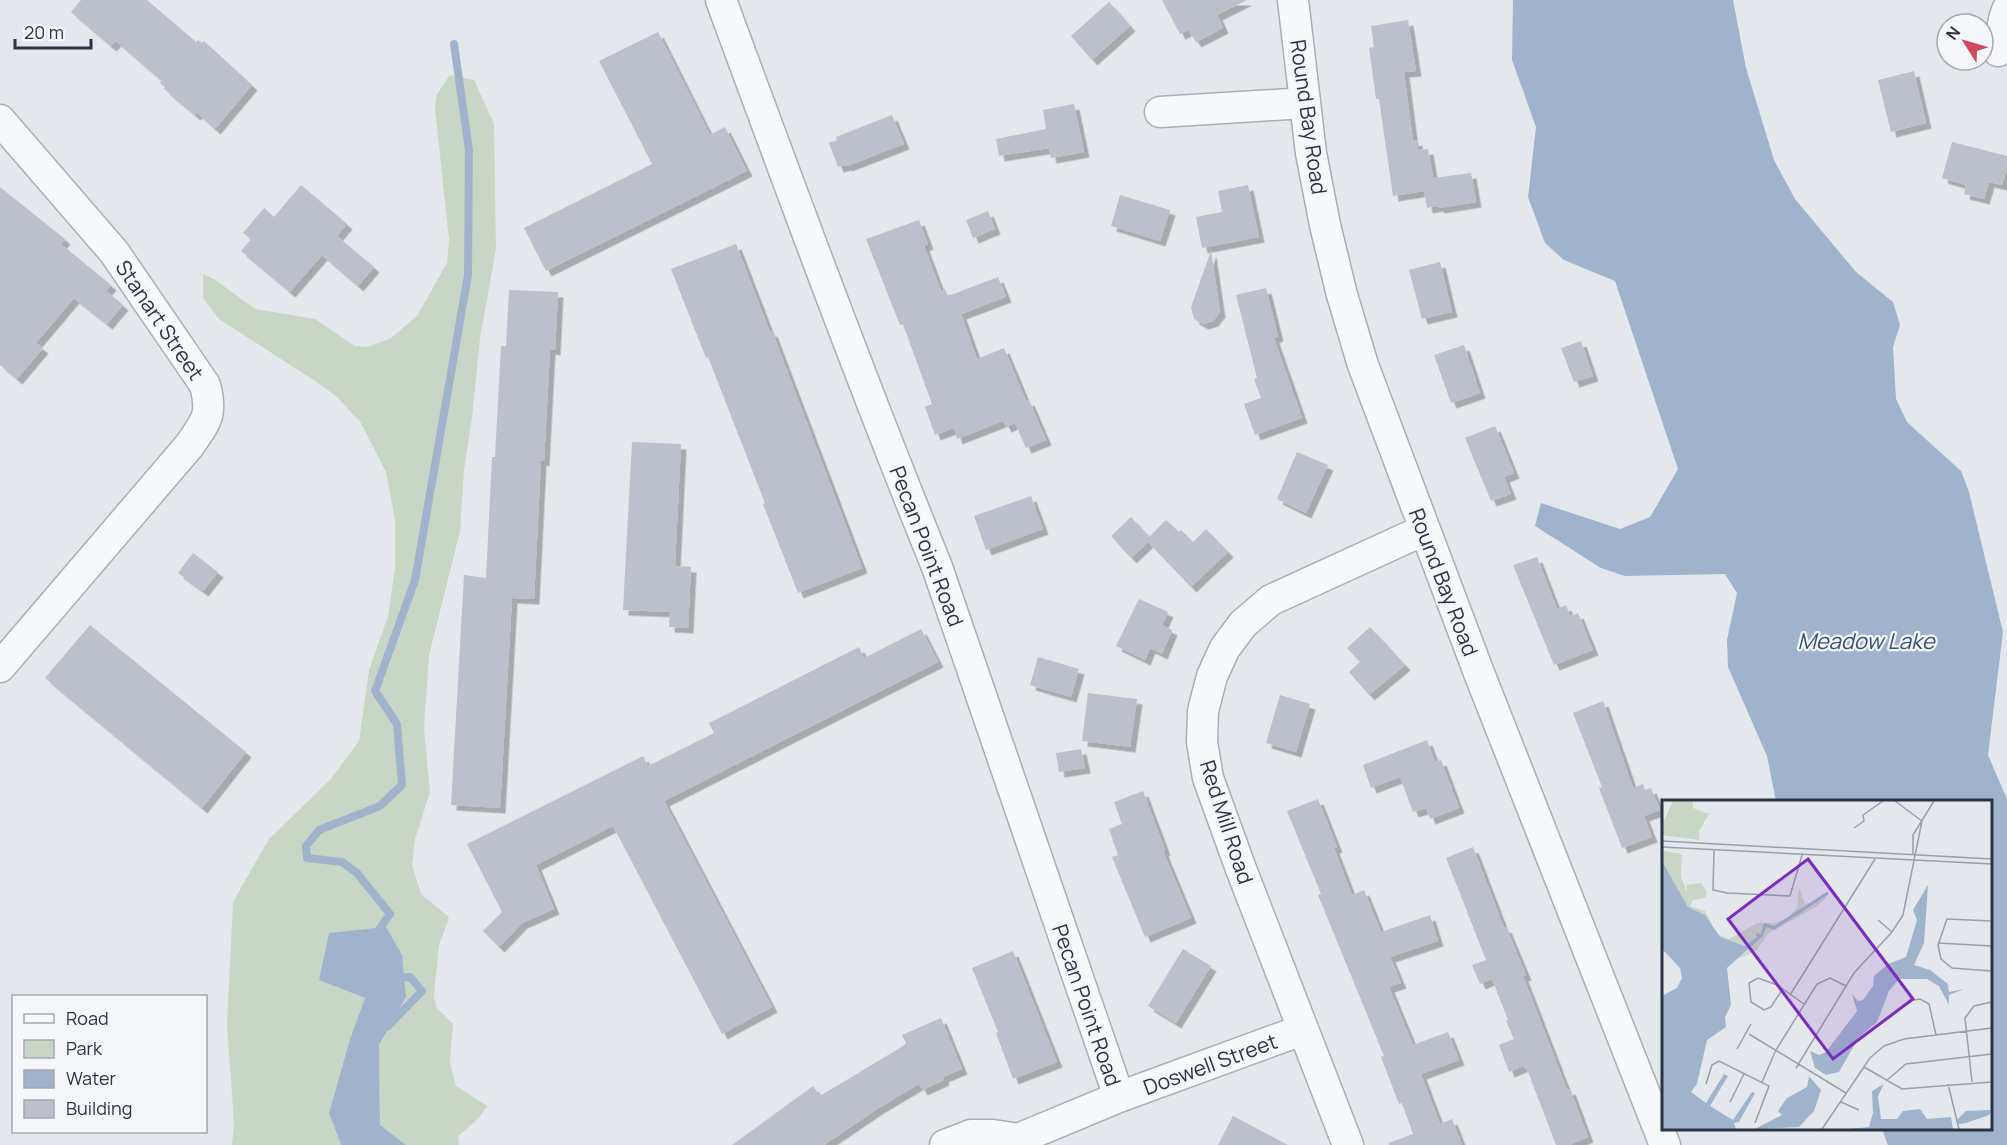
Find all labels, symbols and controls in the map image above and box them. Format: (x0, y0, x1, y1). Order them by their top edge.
scale bar (15, 12, 92, 50)
north arrow (1935, 12, 1995, 72)
text: 20 m (24, 20, 64, 44)
text: N (1941, 22, 1965, 44)
street label: Round Bay Road (1284, 38, 1334, 196)
street label: Stanart Street (110, 255, 210, 385)
street label: Pecan Point Road (884, 462, 970, 630)
street label: Round Bay Road (1403, 504, 1485, 660)
water label: Meadow Lake (1797, 626, 1936, 656)
street label: Red Mill Road (1194, 757, 1260, 887)
inset map (1662, 800, 1992, 1130)
street label: Pecan Point Road (1046, 920, 1128, 1090)
legend (12, 995, 207, 1133)
text: Road (66, 1006, 109, 1030)
street label: Doswell Street (1139, 1027, 1281, 1101)
text: Park (66, 1036, 103, 1060)
text: Water (66, 1066, 116, 1090)
text: Building (66, 1096, 132, 1120)

